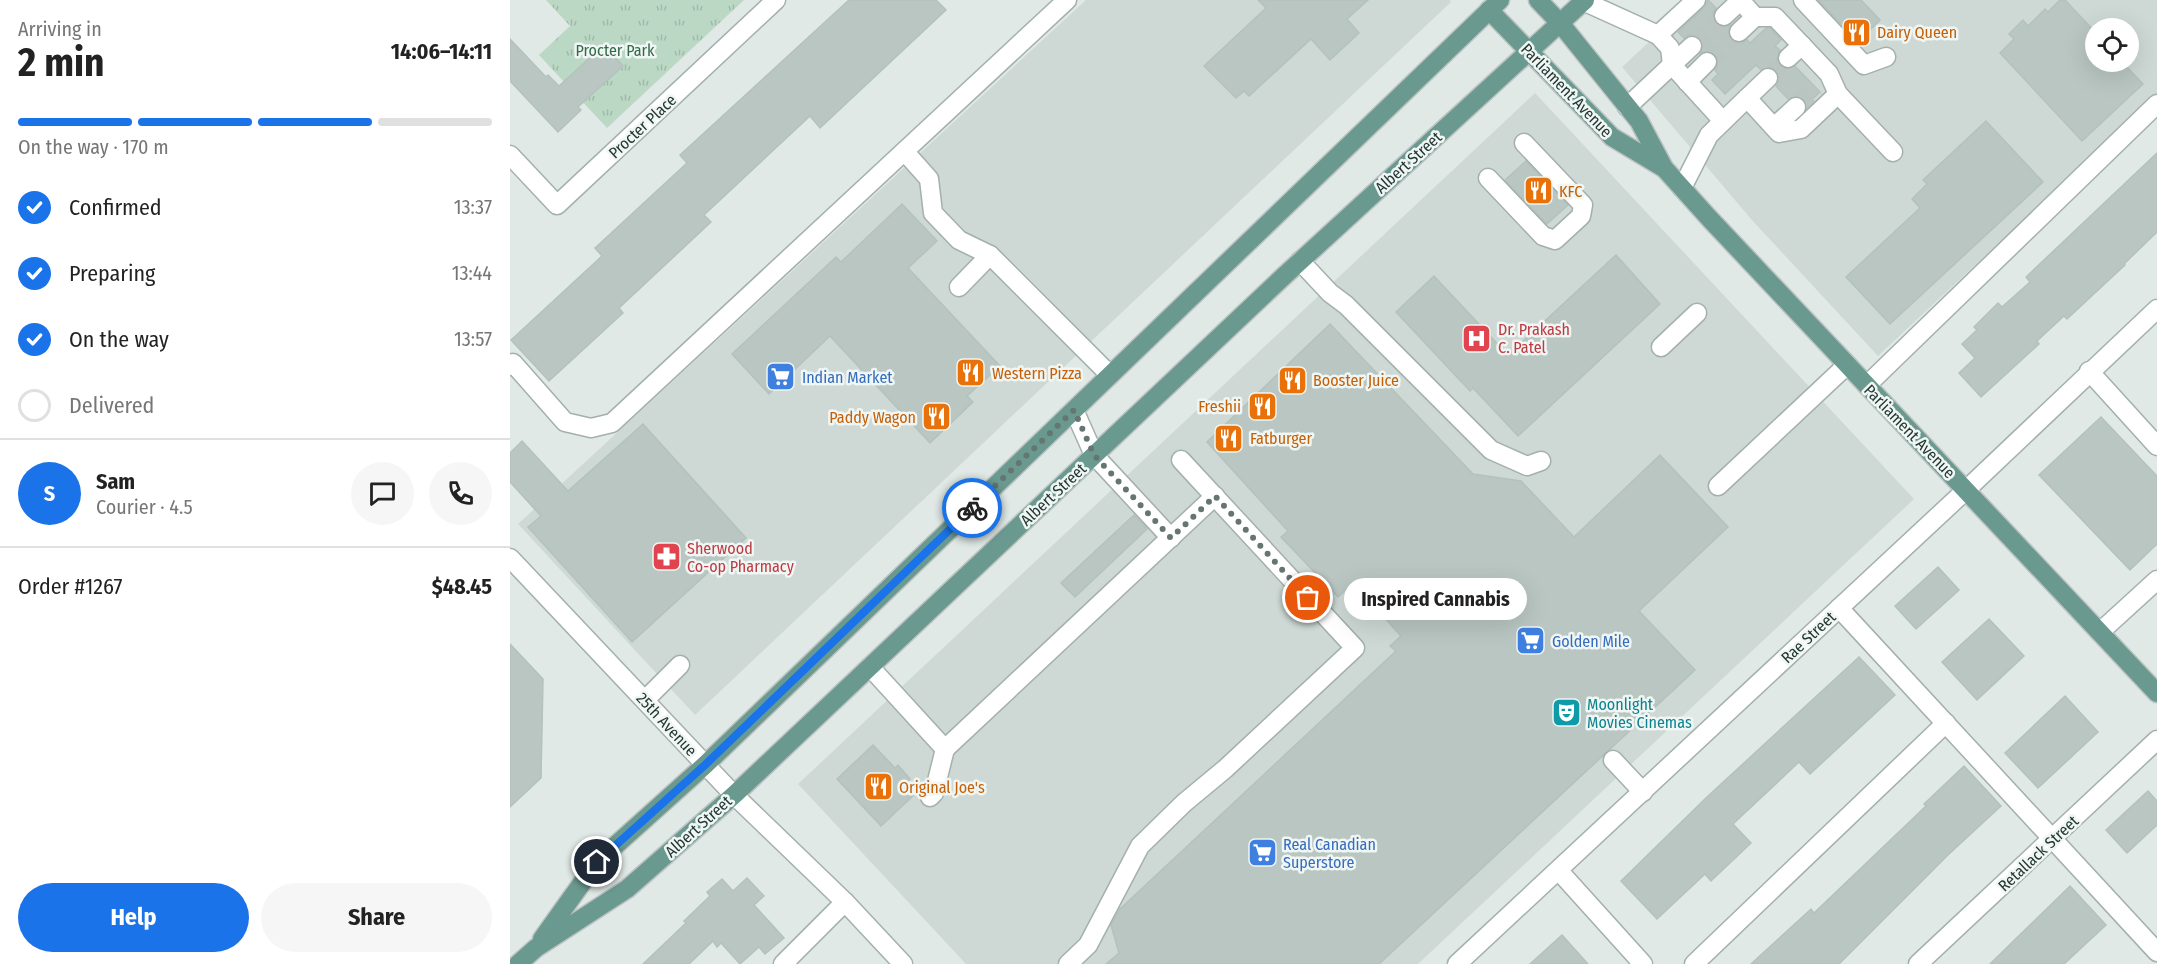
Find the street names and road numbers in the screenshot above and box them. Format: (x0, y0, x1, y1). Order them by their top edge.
street label: Parliament Avenue (1517, 40, 1616, 141)
street label: Procter Place (605, 90, 680, 162)
street label: Albert Street (1371, 127, 1446, 197)
street label: Parliament Avenue (1860, 381, 1959, 482)
street label: Albert Street (1017, 459, 1091, 530)
street label: Rae Street (1777, 607, 1840, 667)
street label: 25th Avenue (632, 689, 701, 760)
street label: Albert Street (661, 791, 736, 861)
street label: Retallack Street (1994, 811, 2083, 895)

